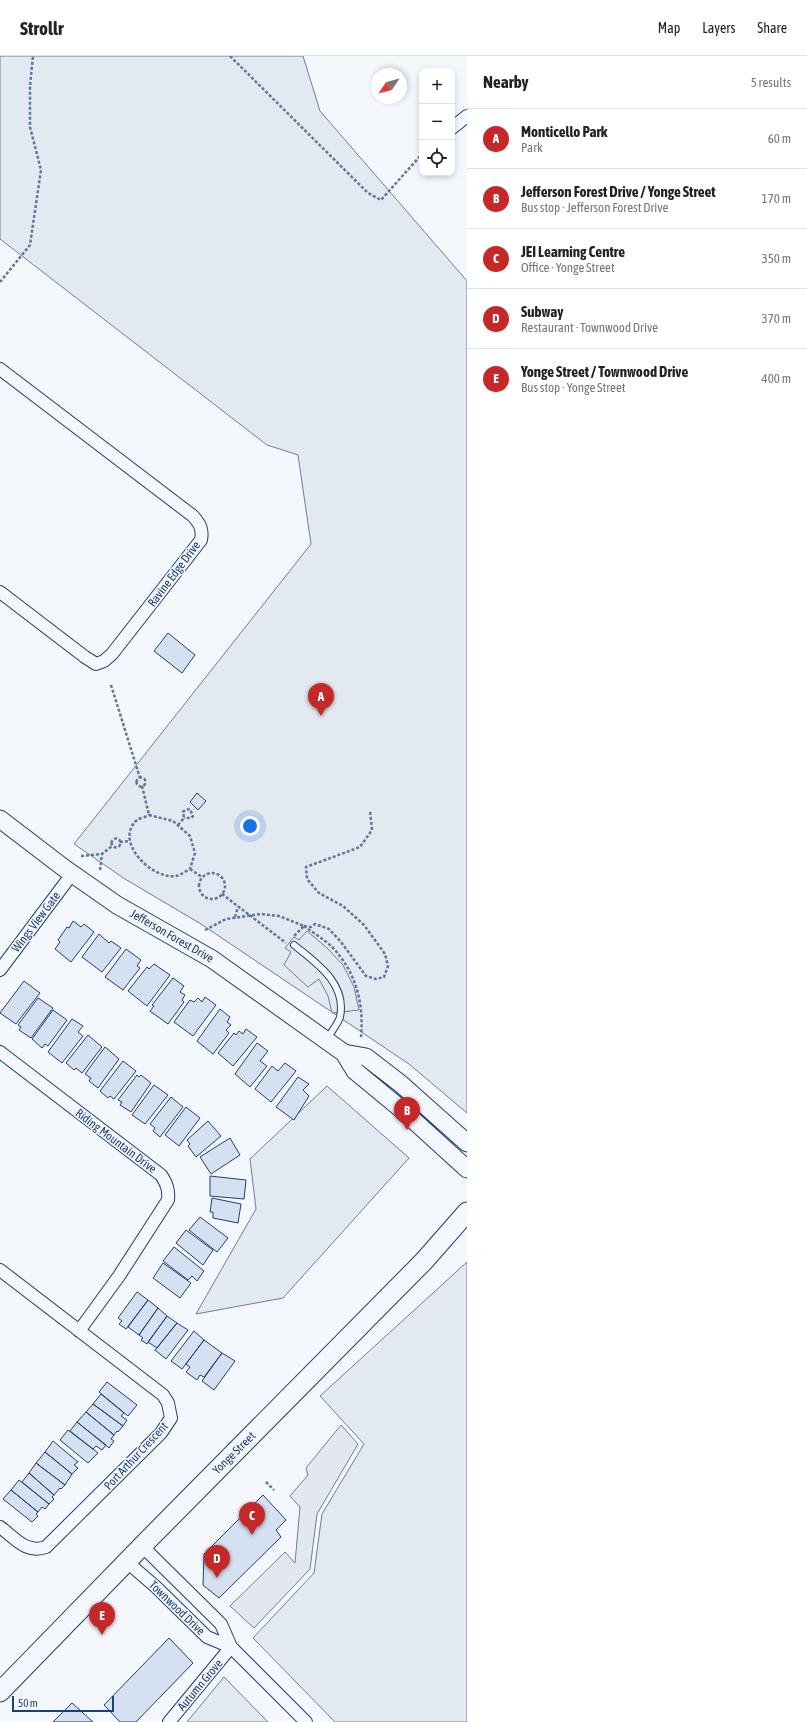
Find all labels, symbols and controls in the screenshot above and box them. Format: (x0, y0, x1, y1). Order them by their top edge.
text: Strollr (20, 17, 64, 39)
text: Map (658, 20, 680, 36)
text: Layers (702, 20, 735, 36)
text: Share (757, 20, 787, 36)
north arrow (371, 68, 407, 104)
map controls (419, 68, 455, 176)
button: + (419, 68, 455, 104)
text: Nearby (483, 72, 529, 92)
text: 5 results (751, 75, 791, 90)
button: − (419, 104, 455, 140)
text: Monticello Park (521, 123, 607, 140)
text: A (493, 131, 499, 146)
text: 60 m (768, 131, 791, 146)
button: locate (419, 140, 455, 176)
text: Park (521, 140, 543, 155)
text: Jefferson Forest Drive / Yonge Street (521, 183, 716, 200)
text: B (493, 191, 499, 206)
text: 170 m (762, 191, 791, 206)
text: Bus stop · Jefferson Forest Drive (521, 200, 668, 215)
text: JEI Learning Centre (521, 243, 625, 260)
text: C (493, 251, 499, 266)
text: 350 m (762, 251, 791, 266)
text: Office · Yonge Street (521, 260, 615, 275)
text: Subway (521, 303, 563, 320)
text: D (492, 311, 500, 326)
text: 370 m (762, 311, 791, 326)
text: Restaurant · Townwood Drive (521, 320, 658, 335)
text: Yonge Street / Townwood Drive (521, 363, 688, 380)
text: E (493, 371, 499, 386)
text: 400 m (762, 371, 791, 386)
text: Bus stop · Yonge Street (521, 380, 626, 395)
street label: Ravine Edge Drive (145, 539, 203, 609)
pin: A (308, 683, 334, 716)
your location (240, 816, 260, 836)
street label: Wings View Gate (9, 889, 63, 955)
street label: Jefferson Forest Drive (128, 906, 216, 966)
pin: B (394, 1097, 420, 1130)
street label: Riding Mountain Drive (73, 1106, 159, 1176)
street label: Port Arthur Crescent (101, 1419, 171, 1493)
street label: Yonge Street (210, 1428, 259, 1477)
pin: C (239, 1502, 265, 1535)
pin: D (204, 1545, 230, 1578)
street label: Townwood Drive (146, 1578, 208, 1638)
pin: E (89, 1602, 115, 1635)
street label: Autumn Grove (174, 1656, 226, 1714)
scale bar (12, 1694, 114, 1713)
text: 50 m (18, 1697, 38, 1709)

